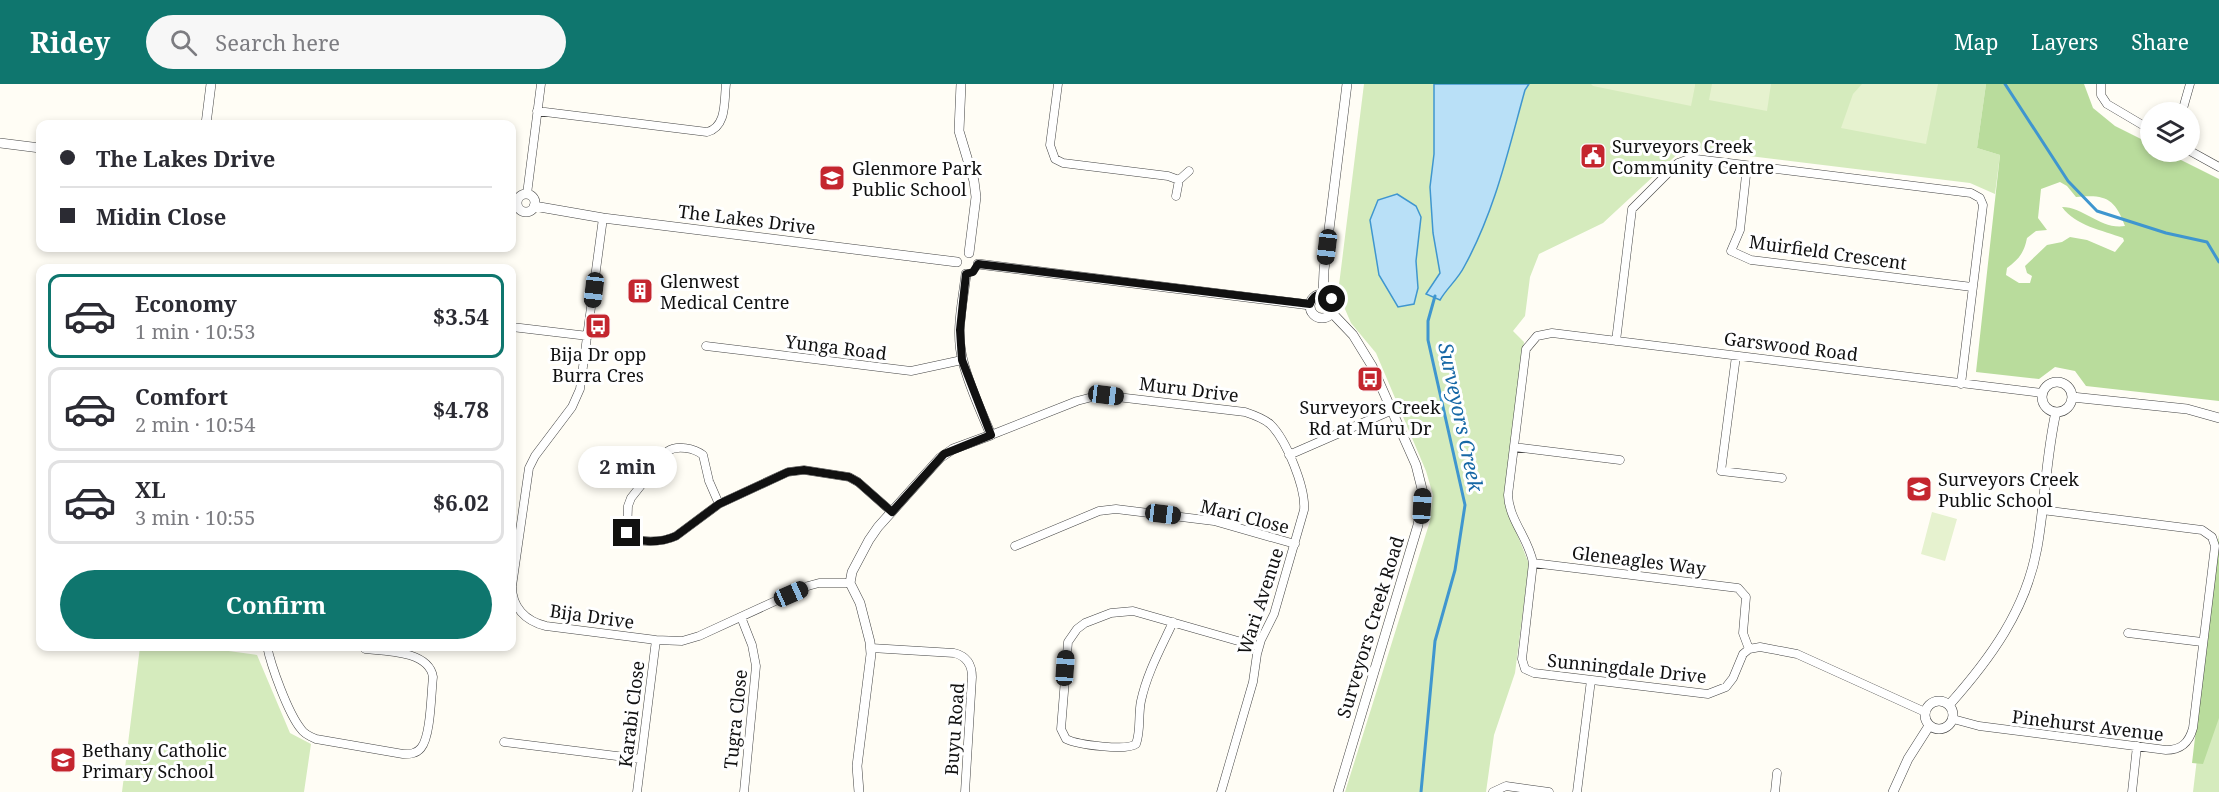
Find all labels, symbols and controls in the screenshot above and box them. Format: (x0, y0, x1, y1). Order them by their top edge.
search box (146, 15, 566, 69)
text: Ridey (30, 23, 110, 61)
icon: search (167, 26, 200, 59)
text: Search here (215, 27, 340, 57)
text: Map (1954, 28, 1998, 56)
text: Layers (2031, 28, 2098, 56)
text: Share (2131, 28, 2189, 56)
map controls (2140, 102, 2200, 162)
button: layers (2140, 102, 2200, 162)
place label: Surveyors Creek Community Centre (1612, 134, 1774, 179)
public building icon: Surveyors Creek Community Centre (1578, 141, 1608, 171)
text: The Lakes Drive (96, 143, 275, 173)
place label: Glenmore Park Public School (852, 156, 982, 201)
school or university icon: Glenmore Park Public School (817, 163, 847, 193)
street label: The Lakes Drive (677, 199, 817, 239)
text: Midin Close (96, 201, 226, 231)
car (1316, 228, 1338, 266)
street label: Muirfield Crescent (1748, 229, 1908, 275)
place label: Glenwest Medical Centre (660, 269, 789, 314)
car (583, 271, 605, 309)
building icon: Glenwest Medical Centre (625, 276, 655, 306)
route start (1318, 285, 1345, 312)
text: Economy (135, 288, 237, 318)
icon: car (63, 289, 117, 343)
text: $3.54 (433, 301, 489, 331)
bus stop icon: Bija Dr opp Burra Cres (583, 311, 613, 341)
text: 1 min · 10:53 (135, 318, 255, 345)
street label: Garswood Road (1723, 326, 1859, 366)
street label: Yunga Road (783, 329, 888, 365)
water label: Surveyors Creek (1432, 340, 1490, 494)
place label: Bija Dr opp Burra Cres (550, 342, 646, 387)
bus stop icon: Surveyors Creek Rd at Muru Dr (1355, 364, 1385, 394)
street label: Muru Drive (1138, 371, 1240, 407)
text: Comfort (135, 381, 228, 411)
icon: car (63, 382, 117, 436)
car (1087, 384, 1125, 406)
text: $4.78 (433, 394, 489, 424)
place label: Surveyors Creek Rd at Muru Dr (1300, 395, 1441, 440)
text: 2 min · 10:54 (135, 411, 255, 438)
callout: 2 min (578, 446, 676, 488)
text: 2 min (599, 453, 656, 480)
place label: Surveyors Creek Public School (1938, 467, 2079, 512)
text: XL (135, 474, 166, 504)
school or university icon: Surveyors Creek Public School (1904, 474, 1934, 504)
icon: car (63, 475, 117, 529)
text: $6.02 (433, 487, 489, 517)
car (1412, 488, 1432, 524)
street label: Mari Close (1198, 493, 1292, 539)
car (1144, 503, 1182, 525)
text: 3 min · 10:55 (135, 504, 255, 531)
route end (613, 519, 640, 546)
street label: Surveyors Creek Road (1331, 533, 1409, 721)
street label: Gleneagles Way (1571, 540, 1708, 580)
street label: Wari Avenue (1231, 545, 1289, 657)
button: Confirm (60, 570, 492, 639)
car (771, 578, 811, 610)
street label: Bija Drive (548, 598, 636, 634)
street label: Sunningdale Drive (1546, 648, 1708, 688)
car (1055, 649, 1075, 687)
street label: Karabi Close (613, 659, 649, 769)
street label: Tugra Close (718, 668, 752, 770)
street label: Buyu Road (939, 682, 969, 776)
street label: Pinehurst Avenue (2011, 704, 2165, 746)
place label: Bethany Catholic Primary School (82, 738, 227, 783)
school or university icon: Bethany Catholic Primary School (48, 745, 78, 775)

